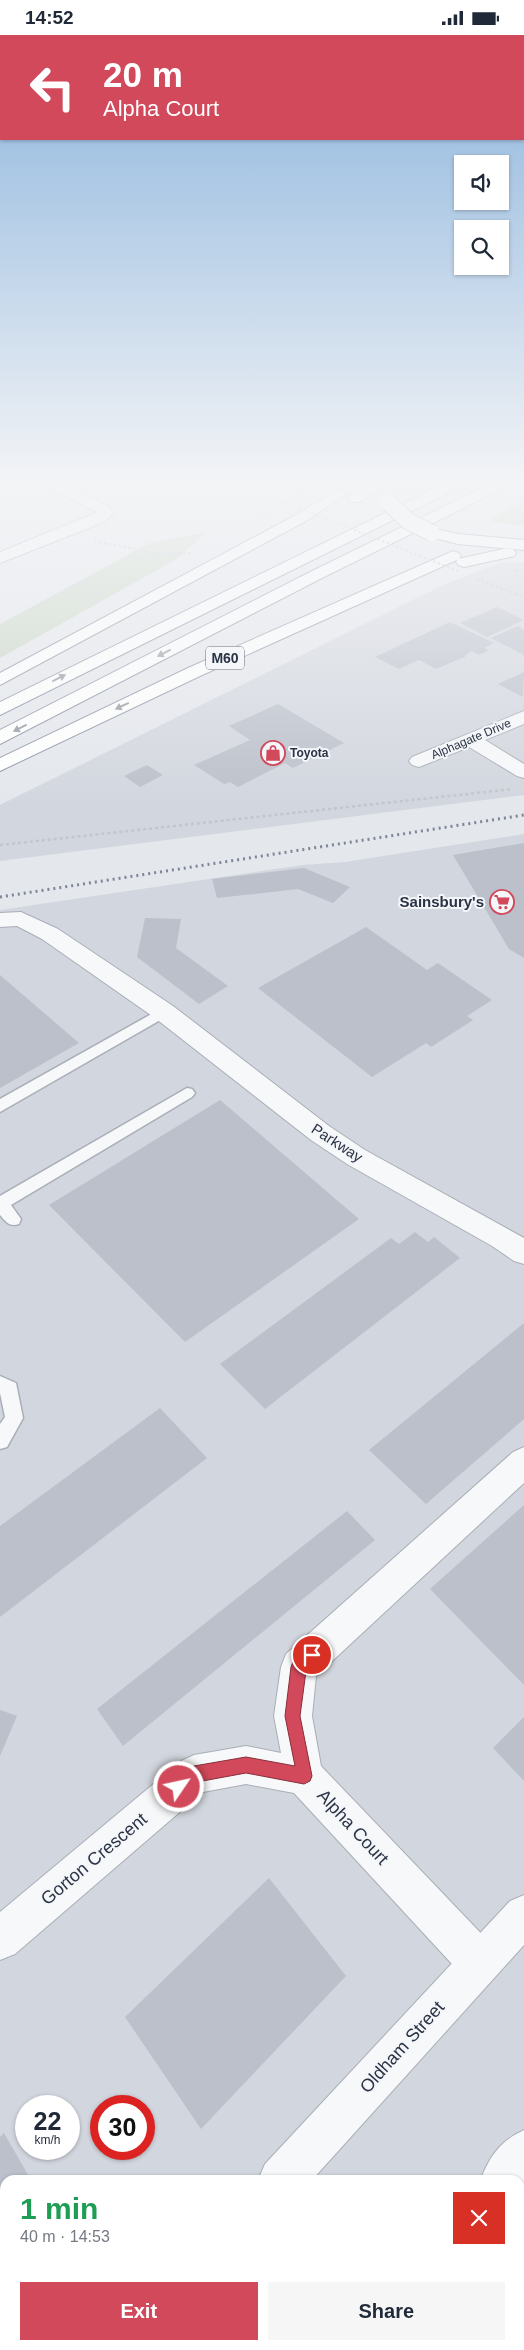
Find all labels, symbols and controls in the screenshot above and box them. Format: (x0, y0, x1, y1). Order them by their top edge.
text: 14:52 (25, 7, 74, 28)
icon: left (20, 55, 85, 120)
text: 20 m (103, 55, 183, 94)
text: Alpha Court (103, 96, 219, 121)
map controls (454, 155, 509, 275)
button: sound (454, 155, 509, 210)
button: search (454, 220, 509, 275)
road number: M60 (206, 647, 244, 669)
one-way arrow (157, 649, 172, 657)
one-way arrow (52, 674, 66, 682)
one-way arrow (115, 702, 129, 710)
street label: Alphagate Drive (429, 716, 513, 762)
one-way arrow (13, 724, 27, 732)
shop icon: Toyota (260, 740, 286, 766)
place label: Toyota (290, 746, 329, 760)
supermarket icon: Sainsbury's (489, 889, 515, 915)
place label: Sainsbury's (400, 893, 484, 910)
street label: Parkway (309, 1120, 366, 1166)
pin (291, 1634, 333, 1676)
icon: arrive (298, 1641, 326, 1669)
position arrow (152, 1760, 204, 1812)
street label: Alpha Court (313, 1785, 393, 1869)
street label: Gorton Crescent (37, 1809, 151, 1909)
street label: Oldham Street (356, 1997, 448, 2097)
speed limit sign: 30 (90, 2095, 155, 2160)
text: 22 (34, 2107, 61, 2135)
text: km/h (34, 2133, 61, 2147)
text: 1 min (20, 2192, 98, 2225)
button: close (453, 2192, 505, 2244)
text: 40 m · 14:53 (20, 2228, 110, 2245)
button: Exit (20, 2282, 258, 2340)
button: Share (268, 2282, 505, 2340)

